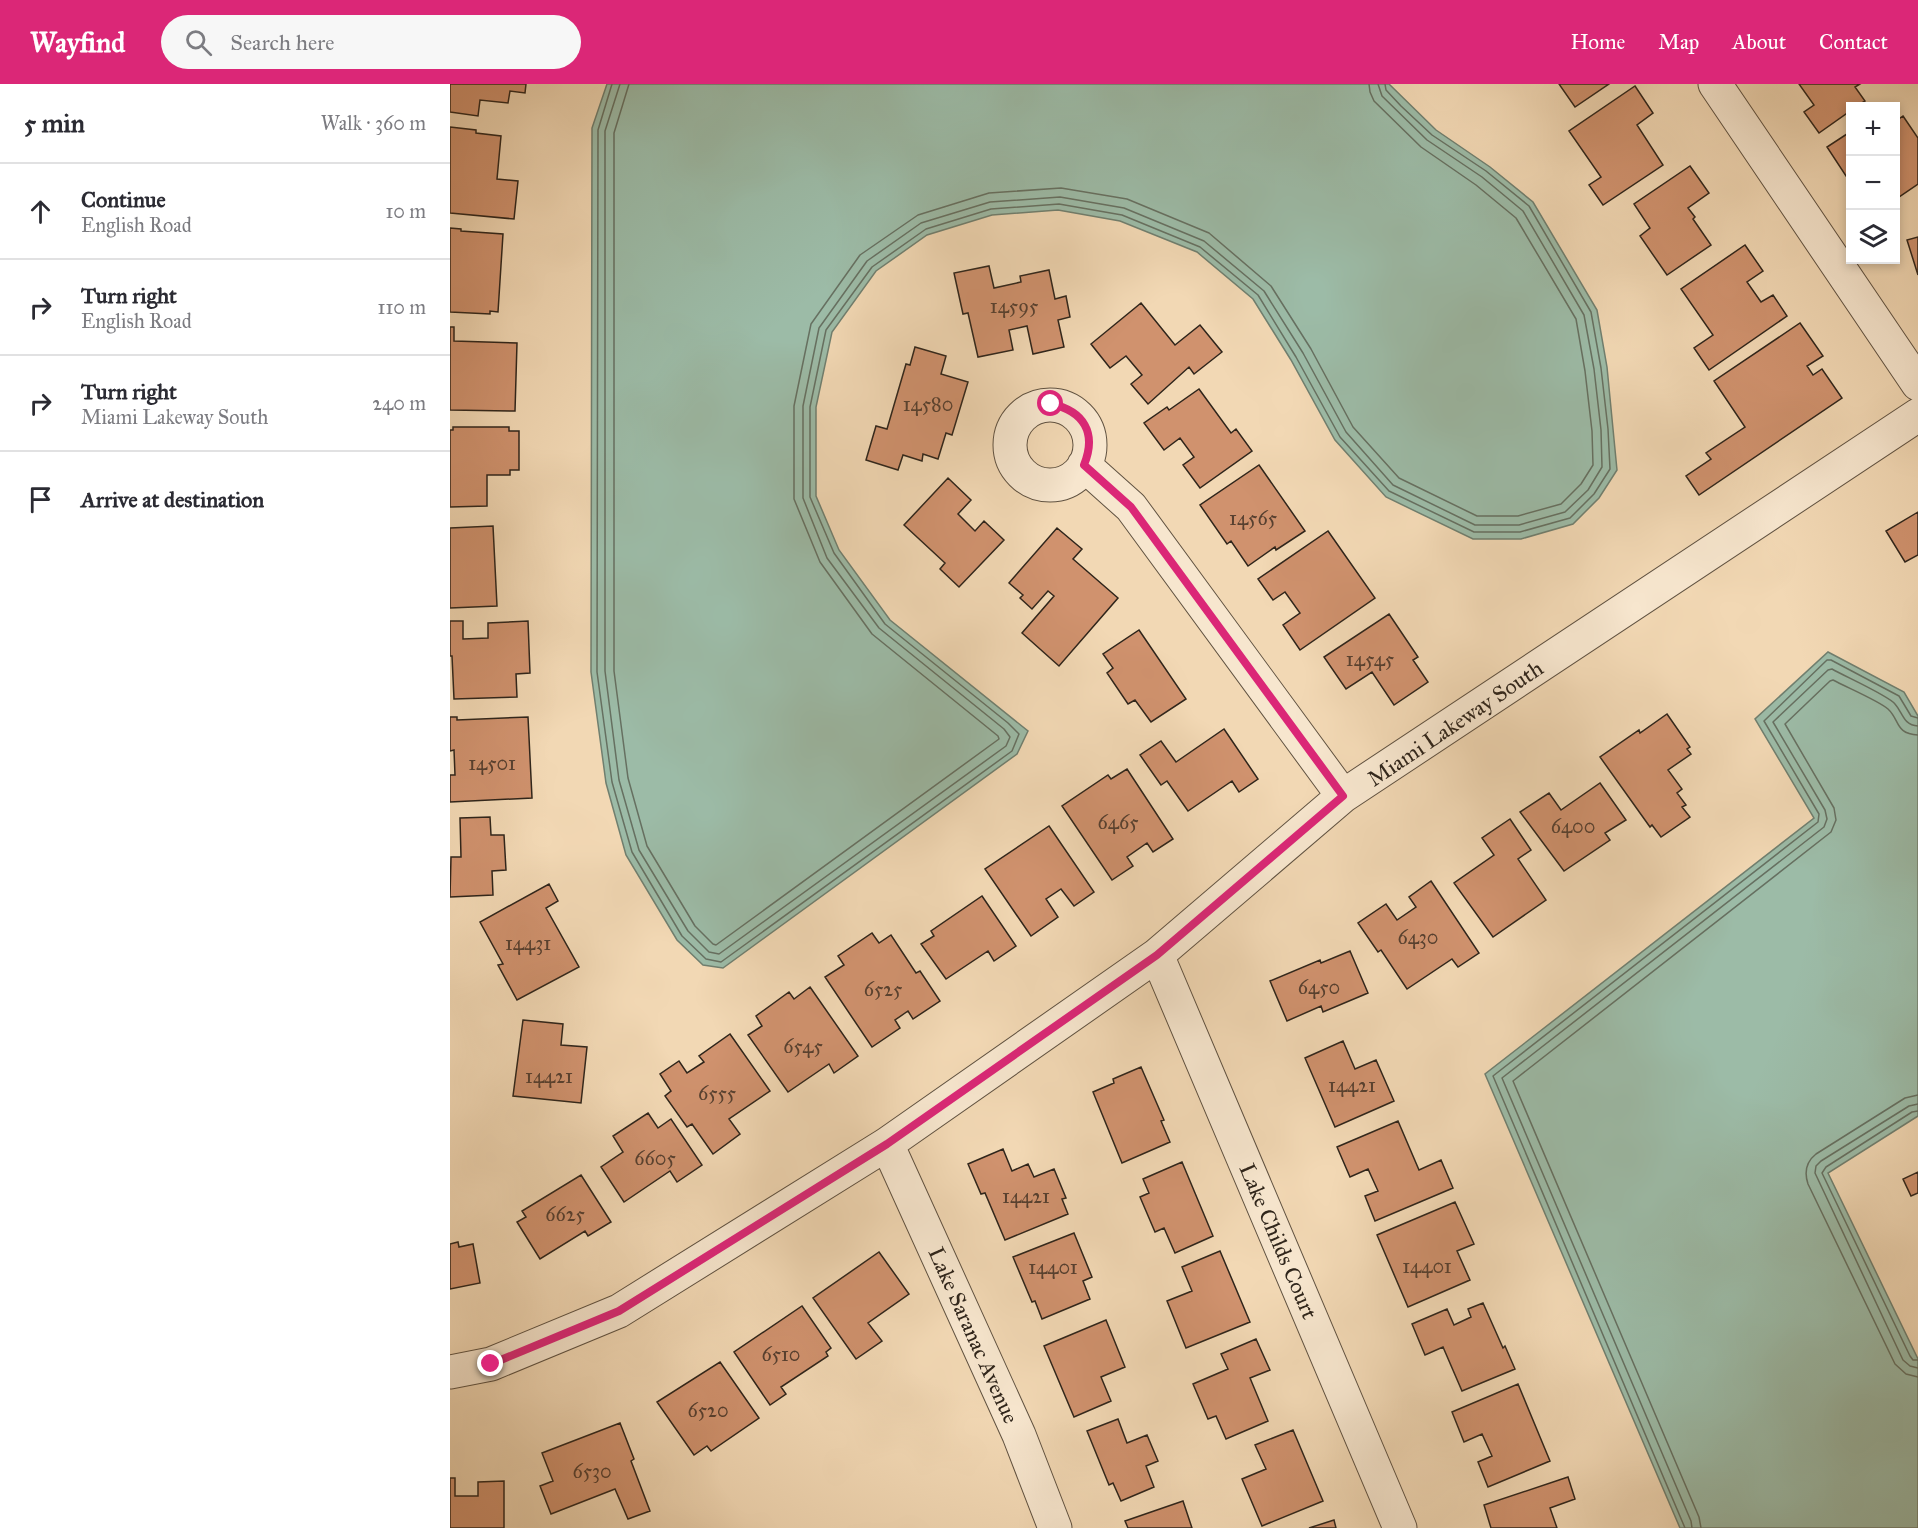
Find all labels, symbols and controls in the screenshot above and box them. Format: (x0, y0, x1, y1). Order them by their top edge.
search box (161, 15, 581, 69)
text: Wayfind (30, 25, 125, 60)
icon: search (182, 26, 215, 59)
text: Search here (230, 29, 334, 56)
text: Home (1570, 29, 1625, 55)
text: Map (1658, 29, 1699, 55)
text: About (1732, 29, 1786, 55)
text: Contact (1819, 29, 1888, 55)
map controls (1846, 102, 1900, 264)
button: + (1846, 102, 1900, 156)
text: 5 min (24, 107, 85, 139)
text: Walk · 360 m (321, 111, 426, 135)
button: − (1846, 156, 1900, 210)
text: Continue (81, 186, 166, 213)
icon: ahead (24, 195, 57, 228)
text: 10 m (385, 199, 426, 223)
button: layers (1846, 210, 1900, 264)
text: English Road (81, 213, 192, 237)
text: Turn right (81, 282, 177, 309)
icon: right (24, 291, 57, 324)
house number: 14595 (990, 294, 1038, 318)
text: 110 m (378, 295, 426, 319)
text: English Road (81, 309, 192, 333)
text: Turn right (81, 378, 177, 405)
icon: right (24, 387, 57, 420)
route start (1037, 390, 1063, 416)
text: 240 m (372, 391, 426, 415)
house number: 14580 (903, 392, 953, 416)
text: Miami Lakeway South (81, 405, 268, 429)
icon: arrive (24, 483, 57, 516)
text: Arrive at destination (81, 486, 264, 513)
house number: 14565 (1229, 506, 1277, 530)
house number: 14545 (1346, 647, 1394, 671)
street label: Miami Lakeway South (1362, 655, 1548, 792)
house number: 14501 (468, 751, 516, 775)
house number: 6465 (1098, 810, 1138, 834)
house number: 6400 (1551, 814, 1595, 838)
house number: 6430 (1397, 925, 1439, 949)
house number: 14431 (505, 931, 551, 955)
house number: 6450 (1298, 975, 1340, 999)
house number: 6525 (864, 977, 902, 1001)
house number: 6545 (783, 1034, 823, 1058)
house number: 14421 (525, 1064, 573, 1088)
house number: 14421 (1328, 1073, 1376, 1097)
house number: 6555 (698, 1081, 736, 1105)
house number: 6605 (634, 1146, 676, 1170)
street label: Lake Childs Court (1234, 1159, 1324, 1323)
house number: 14421 (1002, 1184, 1050, 1208)
house number: 6625 (545, 1202, 585, 1226)
street label: Lake Saranac Avenue (923, 1243, 1025, 1428)
house number: 14401 (1402, 1254, 1452, 1278)
house number: 14401 (1028, 1255, 1078, 1279)
house number: 6510 (761, 1342, 801, 1366)
route end (477, 1350, 503, 1376)
house number: 6520 (687, 1398, 729, 1422)
house number: 6530 (572, 1459, 612, 1483)

